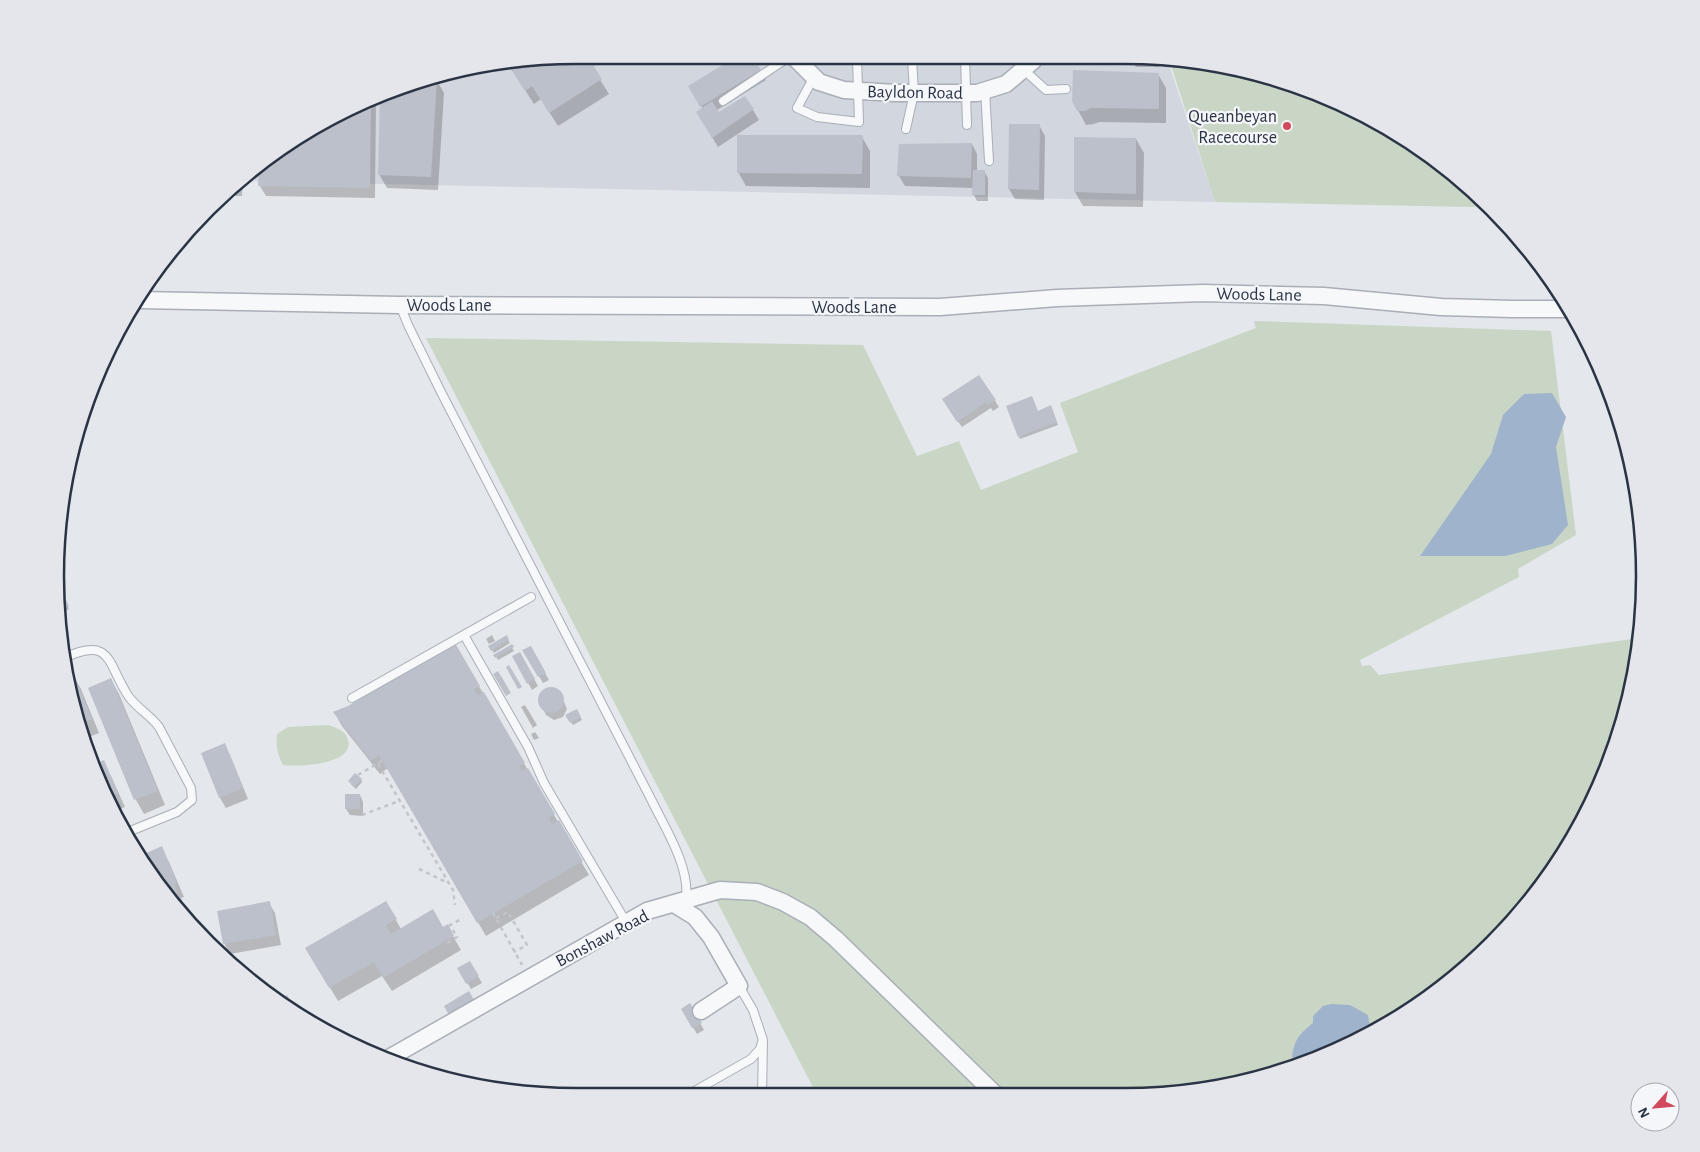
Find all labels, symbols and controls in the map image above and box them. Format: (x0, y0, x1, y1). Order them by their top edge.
street label: Bayldon Road (867, 83, 963, 103)
place label: Queanbeyan Racecourse (1188, 108, 1277, 147)
marker: Queanbeyan Racecourse (1281, 120, 1293, 132)
street label: Woods Lane (1216, 285, 1302, 305)
street label: Woods Lane (406, 297, 492, 315)
street label: Woods Lane (811, 299, 897, 317)
street label: Bonshaw Road (553, 907, 652, 971)
north arrow (1630, 1082, 1680, 1132)
text: N (1636, 1105, 1653, 1120)

